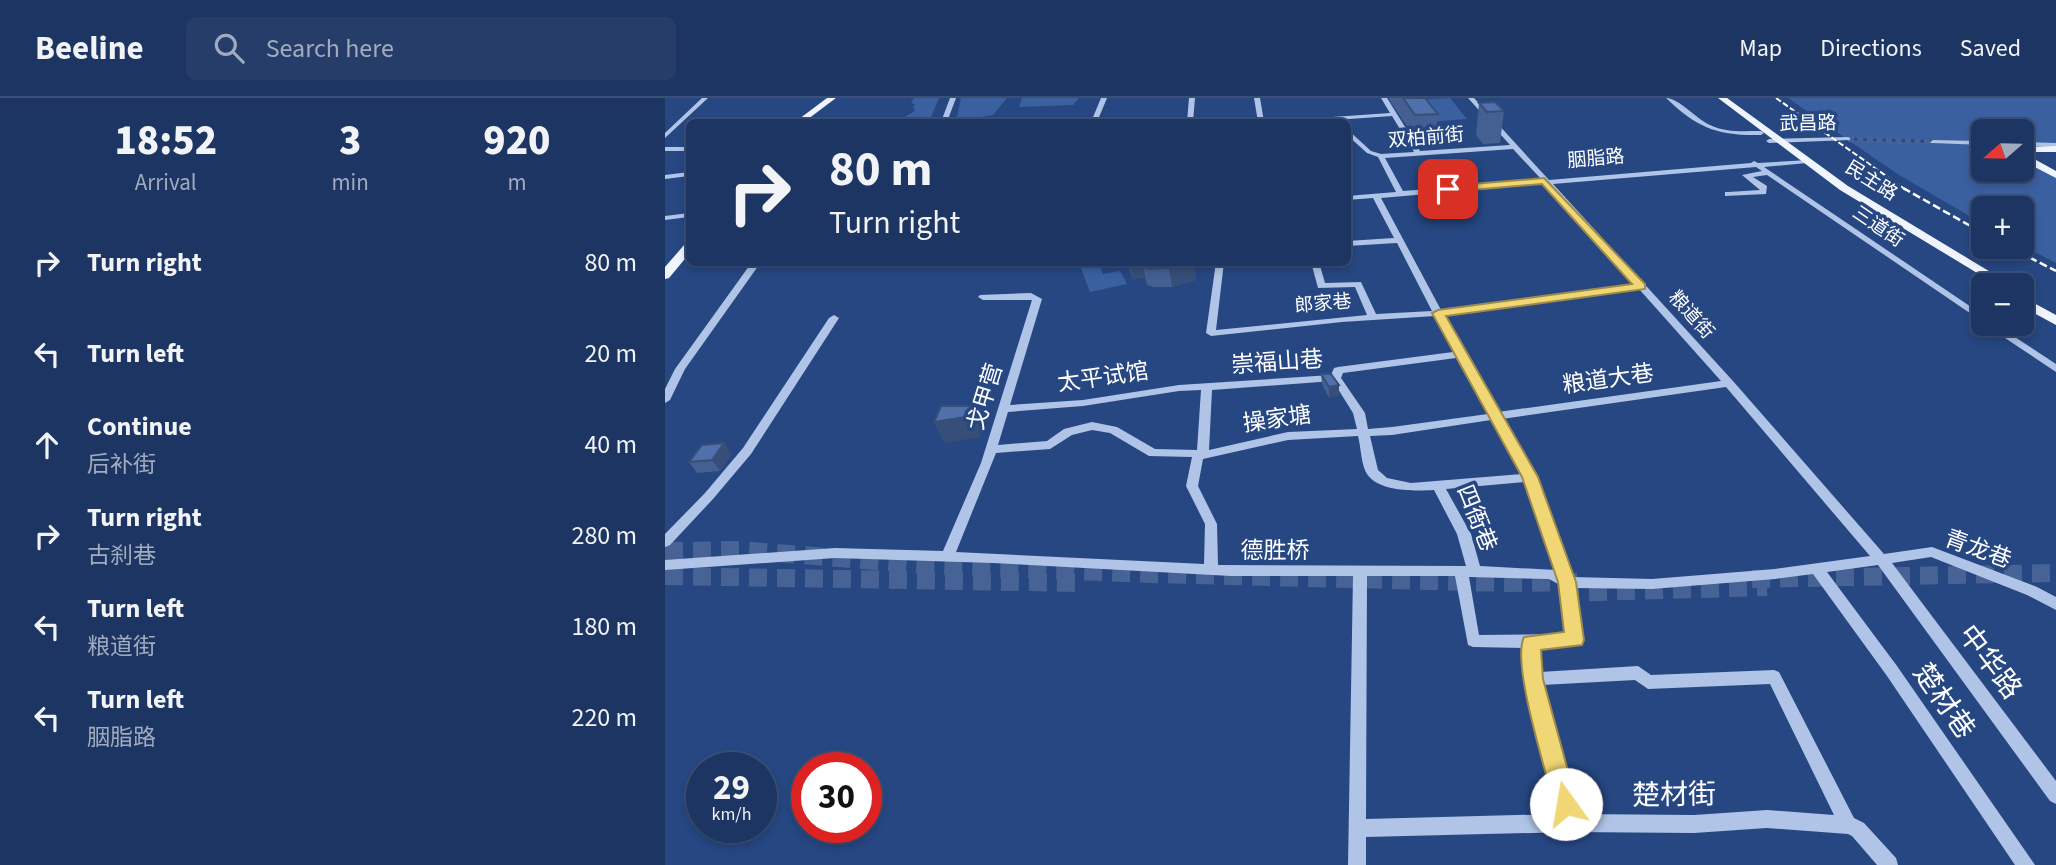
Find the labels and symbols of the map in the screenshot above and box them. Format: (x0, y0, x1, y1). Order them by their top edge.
street label: 武昌路 (1779, 110, 1837, 138)
north arrow (1971, 119, 2033, 182)
street label: 双柏前街 (1387, 121, 1465, 155)
street label: 胭脂路 (1566, 143, 1626, 175)
street label: 民主路 (1840, 154, 1902, 208)
pin (1418, 159, 1478, 219)
street label: 三道街 (1847, 200, 1909, 254)
street label: 粮道街 (1662, 285, 1720, 345)
street label: 郎家巷 (1293, 288, 1353, 320)
street label: 崇福山巷 (1230, 342, 1324, 382)
street label: 太平试馆 (1055, 354, 1151, 400)
street label: 粮道大巷 (1560, 356, 1656, 402)
street label: 戈甲营 (959, 359, 1011, 435)
street label: 操家塘 (1241, 398, 1313, 440)
street label: 四衙巷 (1449, 480, 1505, 556)
street label: 青龙巷 (1940, 522, 2016, 576)
street label: 德胜桥 (1241, 534, 1310, 567)
street label: 中华路 (1949, 616, 2031, 708)
street label: 楚材巷 (1904, 655, 1984, 747)
speed limit sign: 30 (791, 752, 882, 843)
position arrow (1529, 767, 1603, 841)
street label: 楚材街 (1632, 774, 1716, 816)

